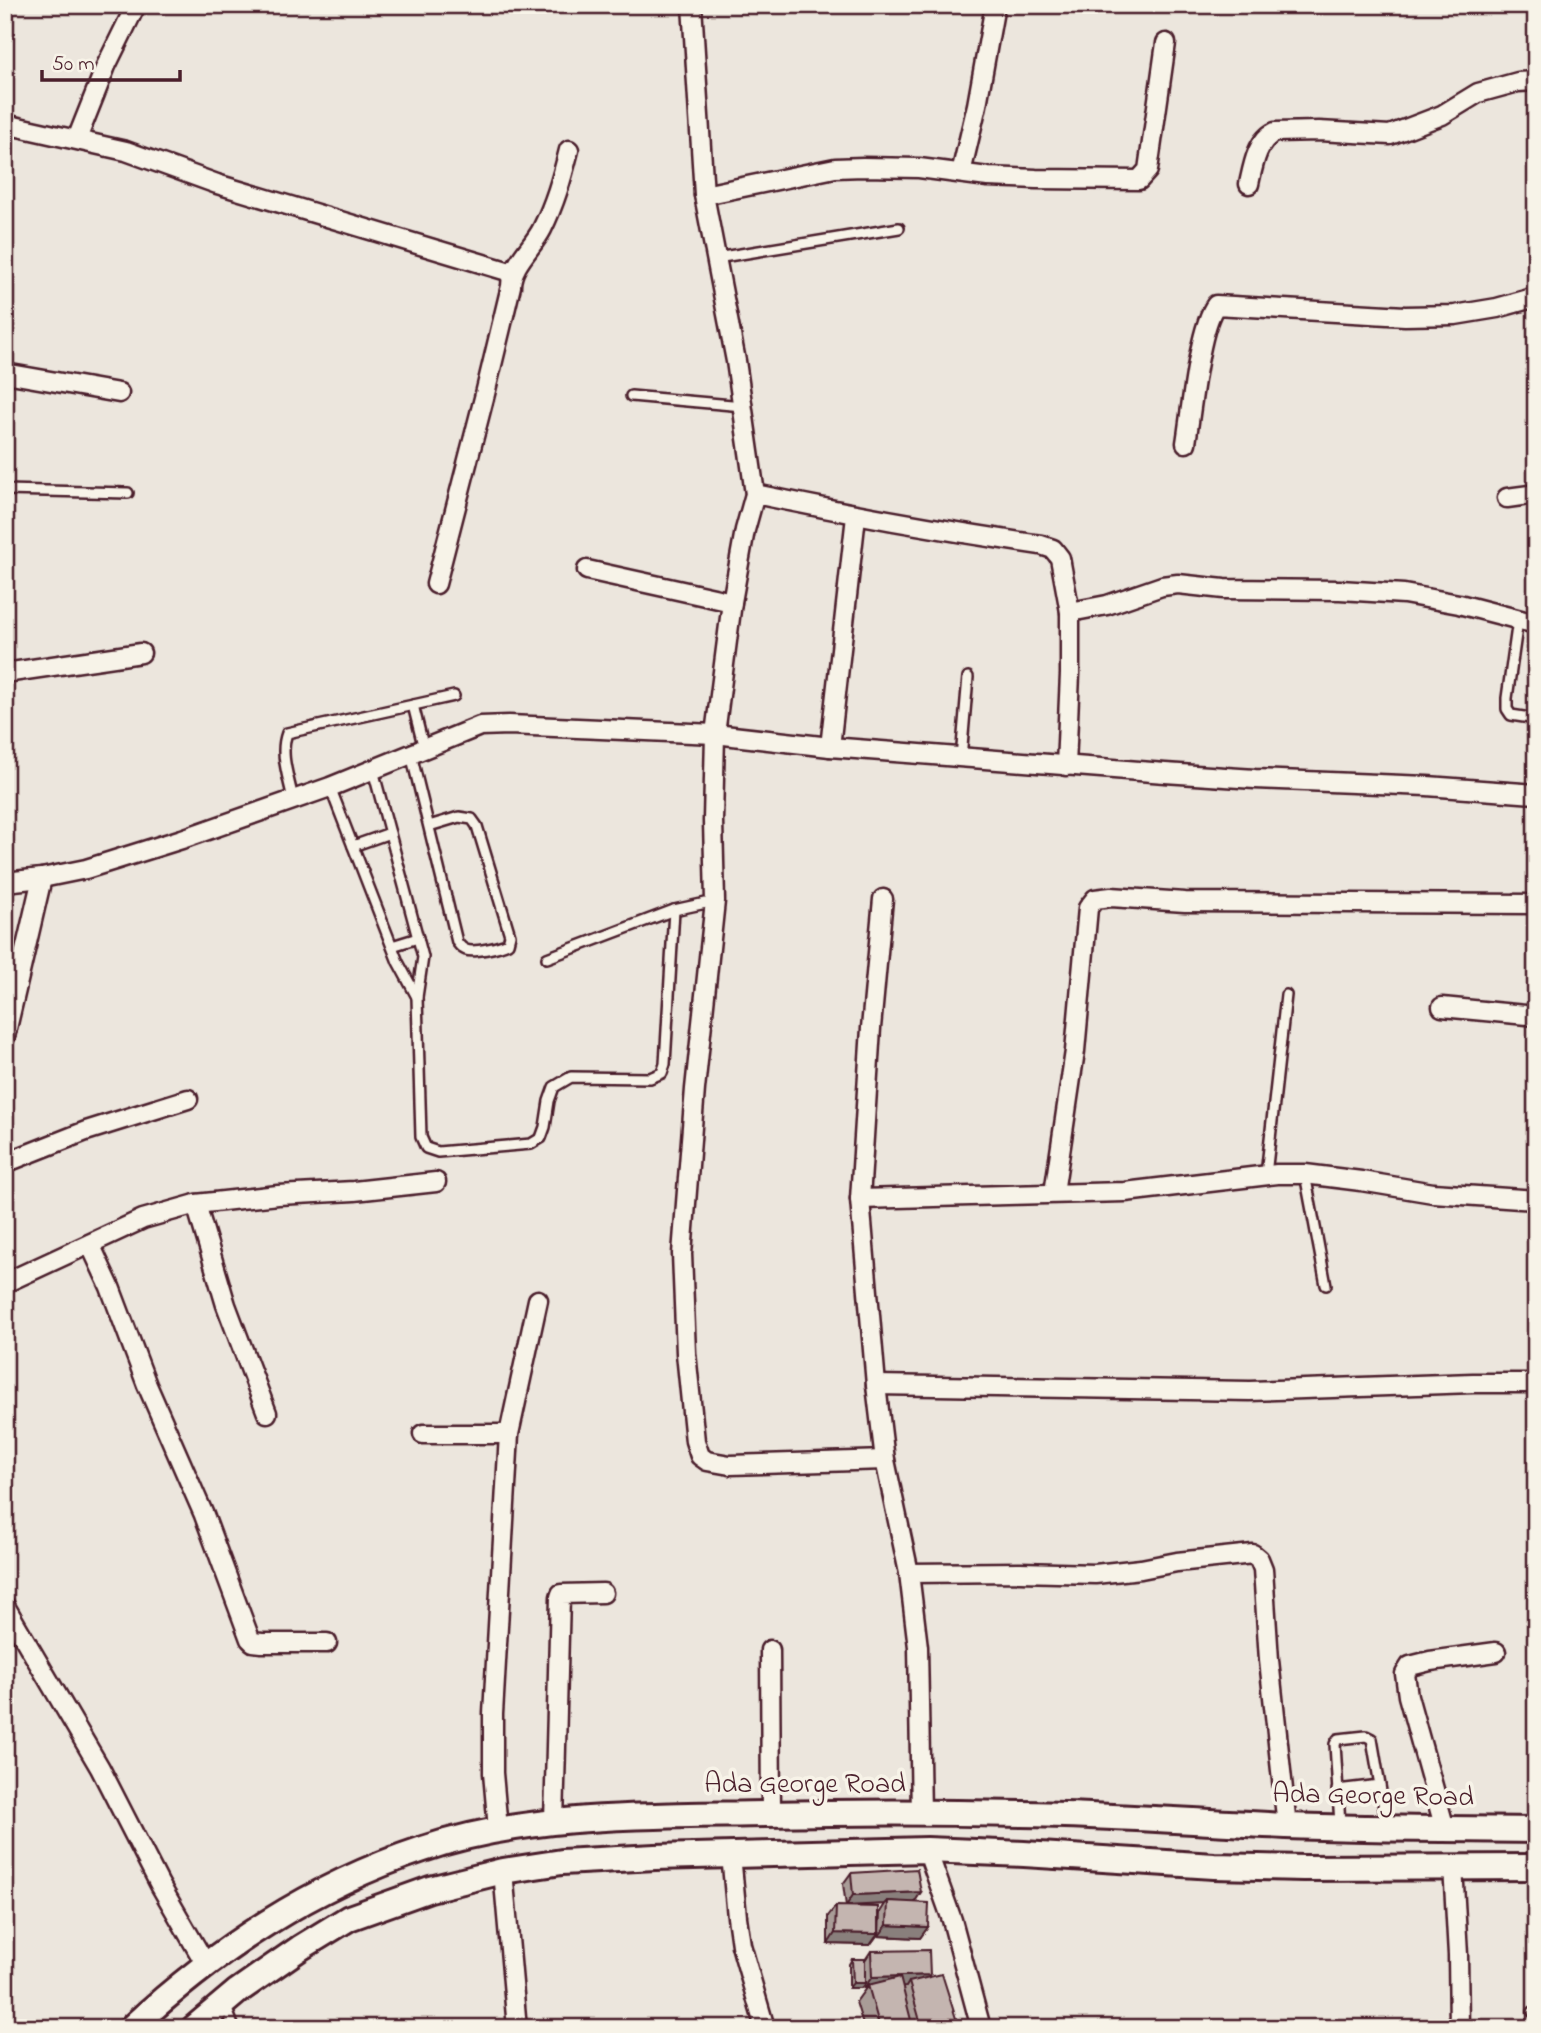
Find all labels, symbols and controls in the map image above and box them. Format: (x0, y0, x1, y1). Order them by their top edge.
scale bar (42, 38, 180, 82)
text: 50 m (52, 50, 95, 80)
street label: Ada George Road (704, 1765, 906, 1806)
street label: Ada George Road (1272, 1775, 1474, 1819)

